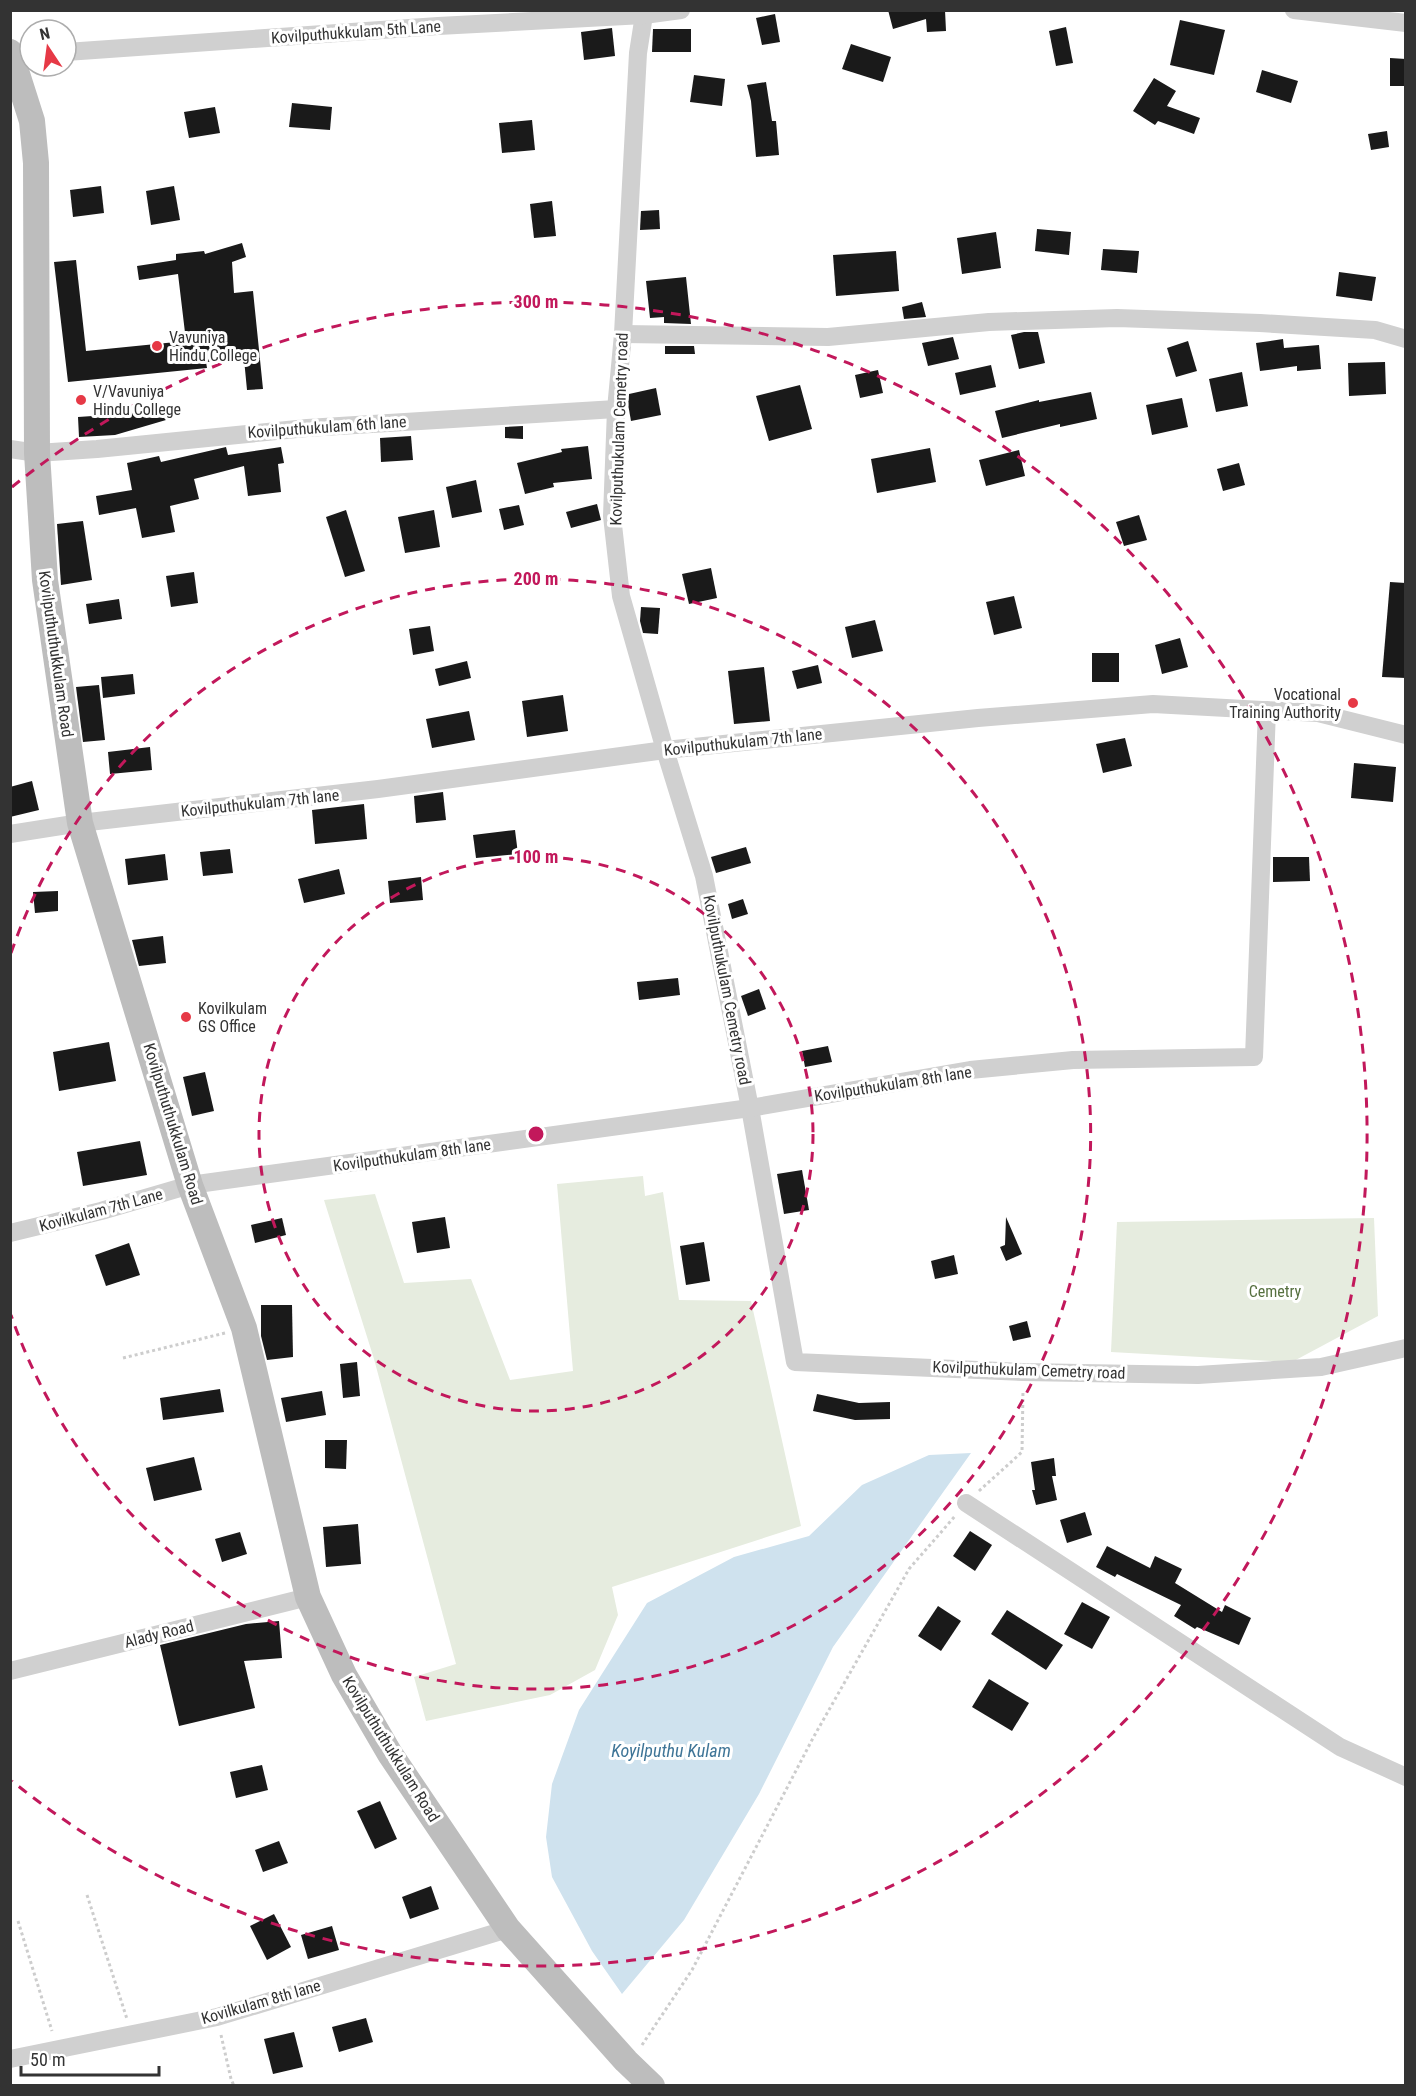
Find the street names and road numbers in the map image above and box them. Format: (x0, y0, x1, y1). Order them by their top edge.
street label: Kovilputhukkulam 5th Lane (270, 17, 442, 47)
street label: Kovilputhukulam Cemetry road (606, 332, 632, 526)
street label: Kovilputhukulam 6th lane (247, 412, 407, 442)
street label: Kovilputhuthukkulam Road (35, 570, 77, 738)
street label: Kovilputhukulam 7th lane (663, 724, 823, 760)
street label: Kovilputhukulam 7th lane (180, 785, 340, 821)
street label: Kovilputhukulam Cemetry road (699, 893, 755, 1087)
street label: Kovilputhuthukkulam Road (139, 1041, 207, 1207)
street label: Kovilputhukulam 8th lane (813, 1062, 973, 1106)
street label: Kovilputhukulam 8th lane (332, 1135, 492, 1175)
street label: Kovilkulam 7th Lane (37, 1184, 165, 1236)
street label: Kovilputhukulam Cemetry road (932, 1357, 1126, 1383)
street label: Alady Road (122, 1616, 196, 1652)
street label: Kovilputhuthukkulam Road (338, 1673, 444, 1825)
street label: Kovilkulam 8th lane (199, 1976, 323, 2028)

